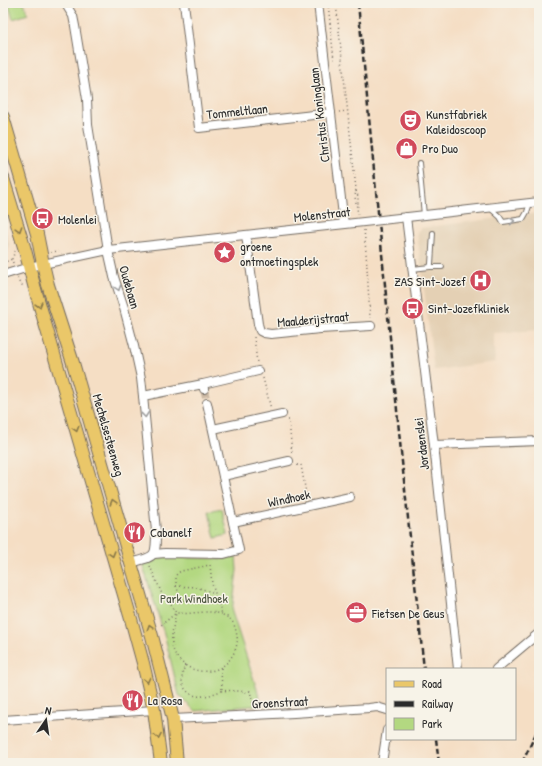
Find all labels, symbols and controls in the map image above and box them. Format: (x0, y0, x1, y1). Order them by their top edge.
street label: Christus Koninglaan (304, 67, 334, 163)
street label: Tommeltlaan (205, 99, 269, 123)
place label: Kunstfabriek Kaleidoscoop (426, 105, 488, 138)
theatre icon: Kunstfabriek Kaleidoscoop (397, 108, 423, 134)
shop icon: Pro Duo (394, 135, 420, 161)
place label: Pro Duo (422, 139, 458, 157)
street label: Molenstraat (293, 202, 352, 226)
bus stop icon: Molenlei (29, 206, 55, 232)
place label: Molenlei (58, 210, 97, 228)
one-way arrow (509, 217, 515, 226)
one-way arrow (14, 225, 23, 232)
place label: groene ontmoetingsplek (240, 237, 319, 270)
place icon: groene ontmoetingsplek (212, 240, 238, 266)
street label: Oudebaan (115, 263, 145, 311)
hospital icon: ZAS Sint-Jozef (468, 268, 494, 294)
place label: ZAS Sint-Jozef (394, 272, 466, 290)
one-way arrow (113, 284, 122, 291)
bus stop icon: Sint-Jozefkliniek (400, 295, 426, 321)
place label: Sint-Jozefkliniek (428, 299, 510, 317)
one-way arrow (34, 301, 43, 308)
street label: Maalderijstraat (276, 307, 350, 331)
street label: Mechelsesteenweg (89, 392, 129, 478)
one-way arrow (140, 412, 149, 418)
street label: Jordaenslei (409, 417, 433, 471)
one-way arrow (71, 426, 80, 433)
street label: Windhoek (266, 485, 313, 511)
one-way arrow (109, 499, 118, 506)
restaurant icon: Cabanelf (122, 519, 148, 545)
place label: Cabanelf (150, 523, 192, 541)
one-way arrow (107, 551, 116, 558)
park label: Park Windhoek (160, 589, 229, 607)
office icon: Fietsen De Geus (344, 600, 370, 626)
place label: Fietsen De Geus (371, 604, 444, 622)
one-way arrow (146, 623, 155, 630)
legend (386, 668, 516, 740)
text: Road (422, 675, 442, 692)
one-way arrow (142, 676, 150, 683)
restaurant icon: La Rosa (119, 687, 145, 713)
place label: La Rosa (148, 691, 182, 709)
street label: Groenstraat (251, 692, 309, 712)
text: Railway (422, 695, 453, 712)
north arrow (26, 700, 66, 740)
text: N (44, 703, 53, 718)
text: Park (422, 715, 442, 732)
one-way arrow (153, 733, 162, 740)

